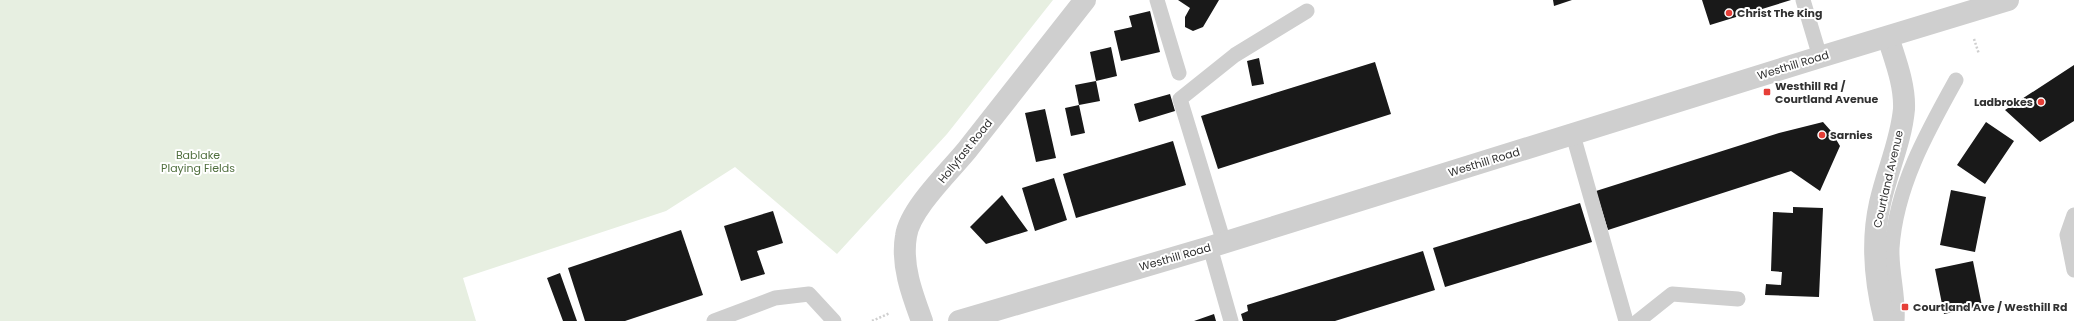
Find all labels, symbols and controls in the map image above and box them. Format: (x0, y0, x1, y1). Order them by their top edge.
place label: Christ The King (1737, 5, 1823, 21)
marker: Christ The King (1724, 8, 1734, 18)
street label: Westhill Road (1755, 47, 1831, 83)
place label: Westhill Rd / Courtland Avenue (1775, 78, 1879, 107)
marker: Westhill Rd / Courtland Avenue (1762, 87, 1772, 97)
place label: Ladbrokes (1974, 94, 2033, 110)
marker: Ladbrokes (2036, 97, 2046, 107)
street label: Hollyfast Road (934, 115, 996, 187)
place label: Sarnies (1830, 127, 1873, 143)
street label: Courtland Avenue (1869, 129, 1907, 229)
marker: Sarnies (1817, 130, 1827, 140)
street label: Westhill Road (1446, 144, 1522, 180)
park label: Bablake Playing Fields (161, 147, 235, 176)
street label: Westhill Road (1137, 239, 1213, 275)
place label: Courtland Ave / Westhill Rd (1913, 299, 2067, 315)
marker: Courtland Ave / Westhill Rd (1900, 302, 1910, 312)

